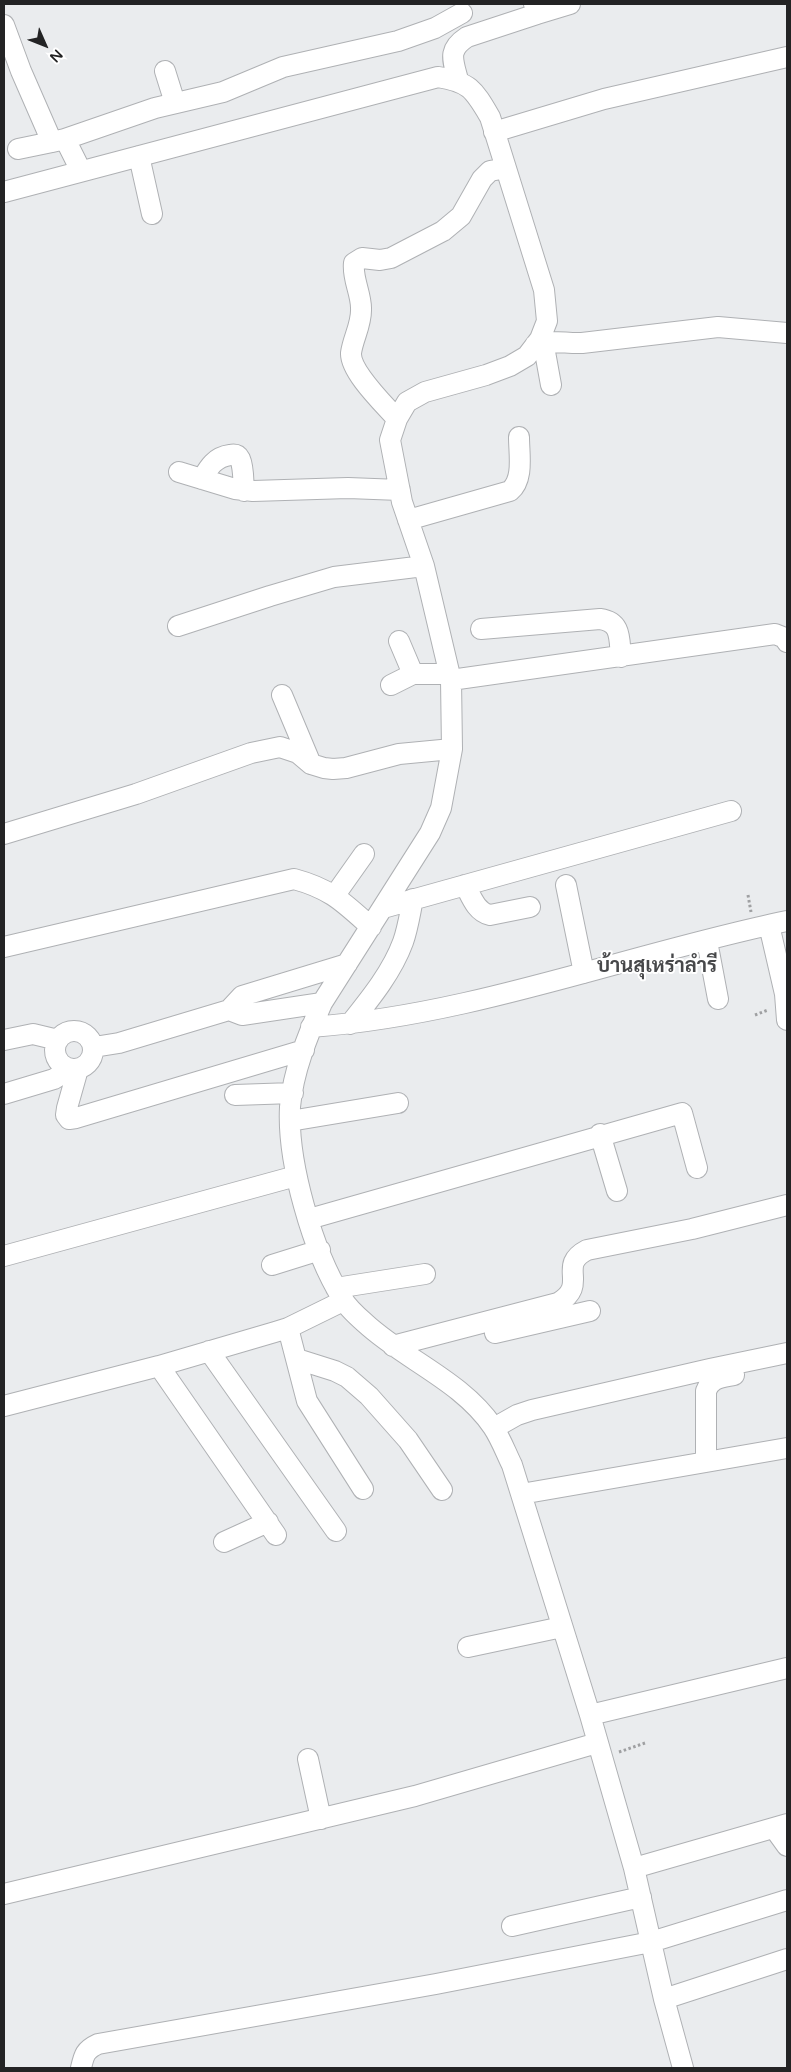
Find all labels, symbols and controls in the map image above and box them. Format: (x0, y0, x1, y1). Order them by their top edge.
north arrow (20, 20, 70, 70)
text: N (46, 46, 66, 66)
district label: บ้านสุเหร่าลำรี (597, 955, 717, 979)

